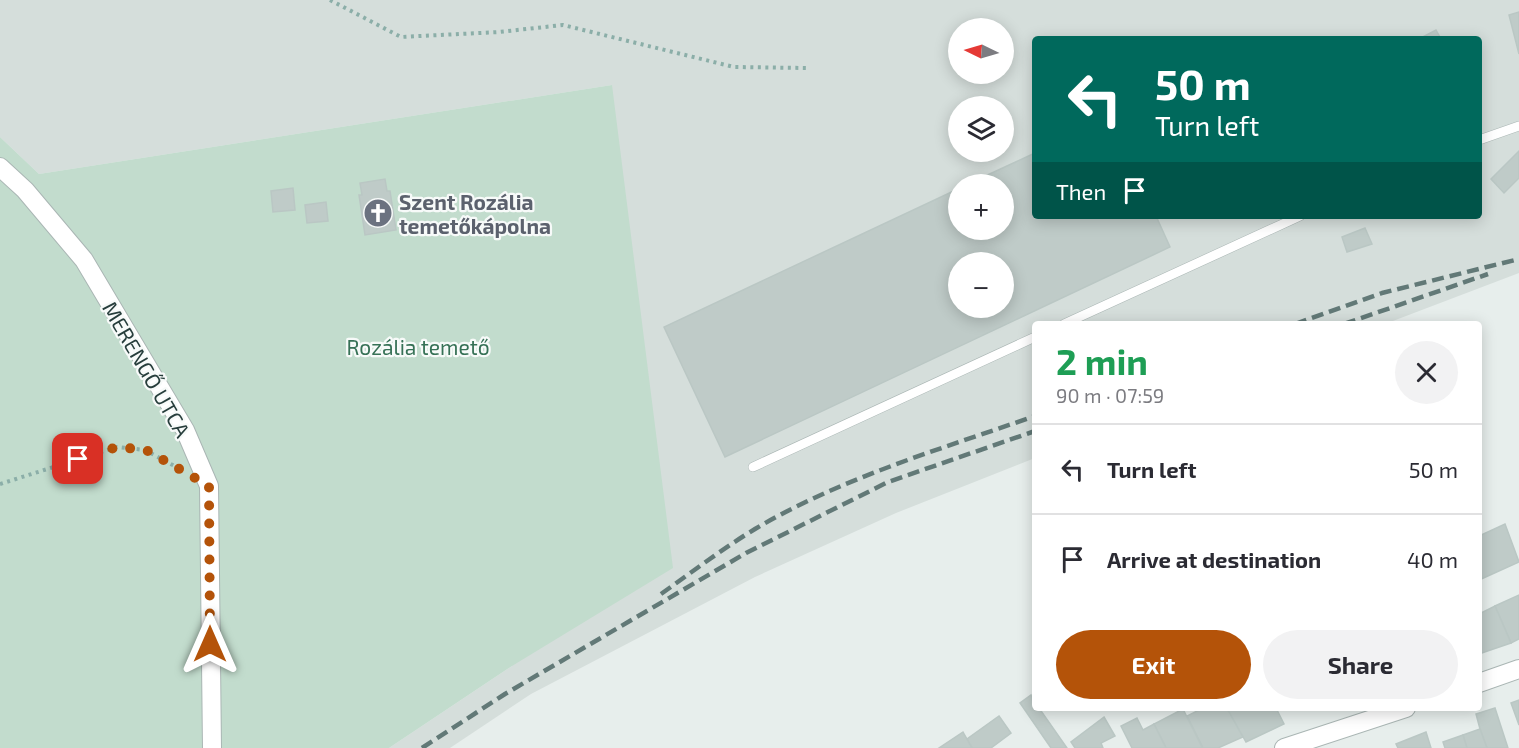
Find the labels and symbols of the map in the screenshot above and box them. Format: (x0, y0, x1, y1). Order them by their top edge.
north arrow (948, 18, 1014, 84)
place label: Szent Rozália temetőkápolna (399, 189, 551, 238)
church icon: Szent Rozália temetőkápolna (362, 197, 394, 229)
street label: MERENGŐ UTCA (98, 297, 196, 441)
park label: Rozália temető (346, 334, 490, 359)
pin (52, 433, 103, 484)
position arrow (178, 612, 242, 676)

